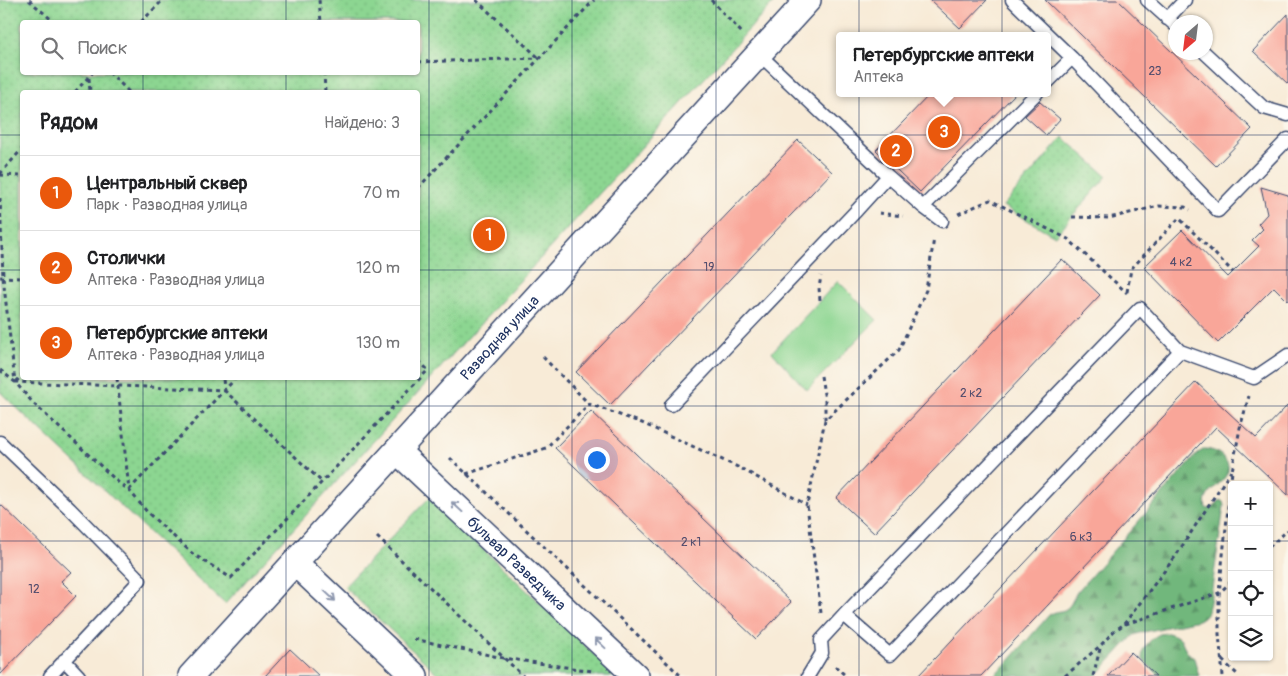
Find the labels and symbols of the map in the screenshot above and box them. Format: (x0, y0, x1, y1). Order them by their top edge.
north arrow (1168, 15, 1213, 60)
house number: 23 (1148, 64, 1162, 79)
pin: 3 (928, 113, 960, 151)
pin: 2 (880, 132, 912, 170)
pin: 1 (473, 216, 505, 254)
house number: 4 к2 (1170, 255, 1193, 270)
house number: 19 (704, 260, 714, 275)
street label: Разводная улица (457, 292, 544, 384)
house number: 2 к2 (960, 386, 982, 401)
your location (584, 447, 610, 473)
one-way arrow (450, 501, 463, 513)
street label: бульвар Разведчика (463, 513, 570, 615)
house number: 6 к3 (1070, 530, 1093, 545)
house number: 2 к1 (681, 535, 701, 550)
house number: 12 (28, 582, 40, 597)
one-way arrow (324, 590, 337, 602)
one-way arrow (594, 637, 607, 649)

